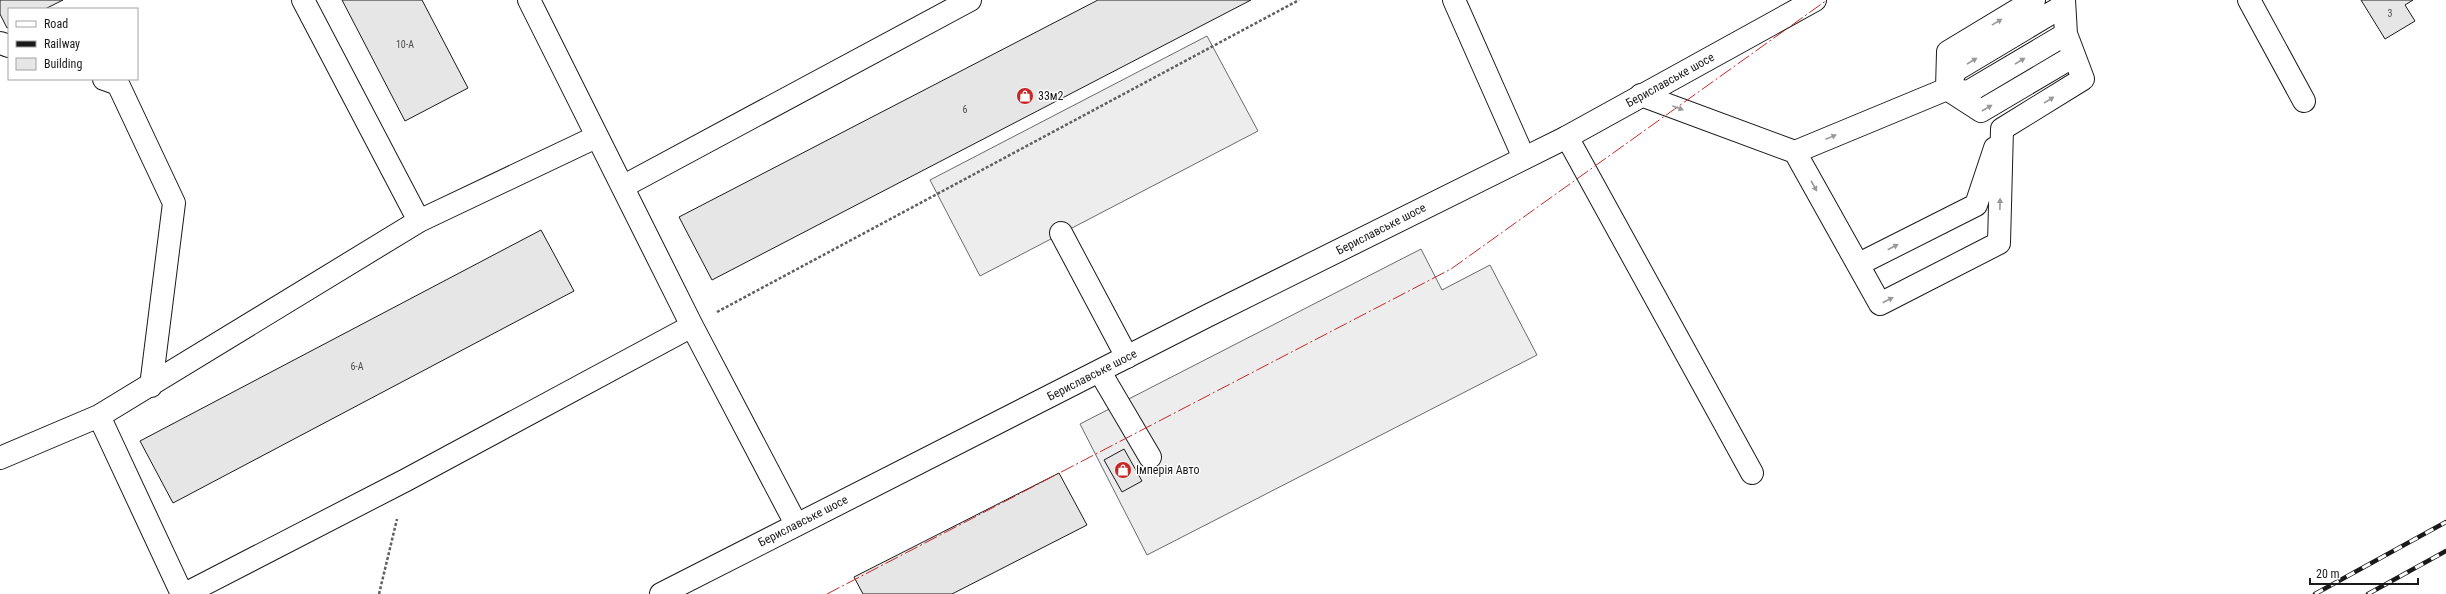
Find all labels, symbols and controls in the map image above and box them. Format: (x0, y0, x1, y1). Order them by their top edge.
legend (8, 8, 138, 80)
house number: 3 (2388, 8, 2393, 19)
text: Road (44, 17, 68, 31)
one-way arrow (1991, 19, 2003, 26)
text: Railway (44, 37, 80, 51)
house number: 10-А (396, 39, 414, 50)
street label: Бериславське шосе (1623, 50, 1717, 110)
text: Building (44, 57, 82, 71)
one-way arrow (1967, 57, 1977, 65)
one-way arrow (2014, 58, 2026, 65)
shop icon: 33м2 (1015, 86, 1035, 106)
place label: 33м2 (1038, 89, 1064, 103)
one-way arrow (2044, 96, 2054, 104)
house number: 6 (963, 104, 968, 115)
one-way arrow (1981, 104, 1993, 111)
one-way arrow (1672, 106, 1684, 112)
one-way arrow (1826, 133, 1838, 139)
one-way arrow (1811, 180, 1818, 191)
one-way arrow (1997, 197, 2003, 210)
street label: Бериславське шосе (1334, 200, 1428, 258)
one-way arrow (1888, 244, 1899, 250)
one-way arrow (1882, 296, 1894, 303)
street label: Бериславське шосе (1045, 346, 1139, 404)
house number: 6-А (350, 361, 364, 372)
shop icon: Імперія Авто (1113, 460, 1133, 480)
place label: Імперія Авто (1136, 463, 1199, 477)
street label: Бериславське шосе (756, 492, 850, 550)
scale bar (2310, 560, 2418, 586)
text: 20 m (2316, 567, 2340, 581)

